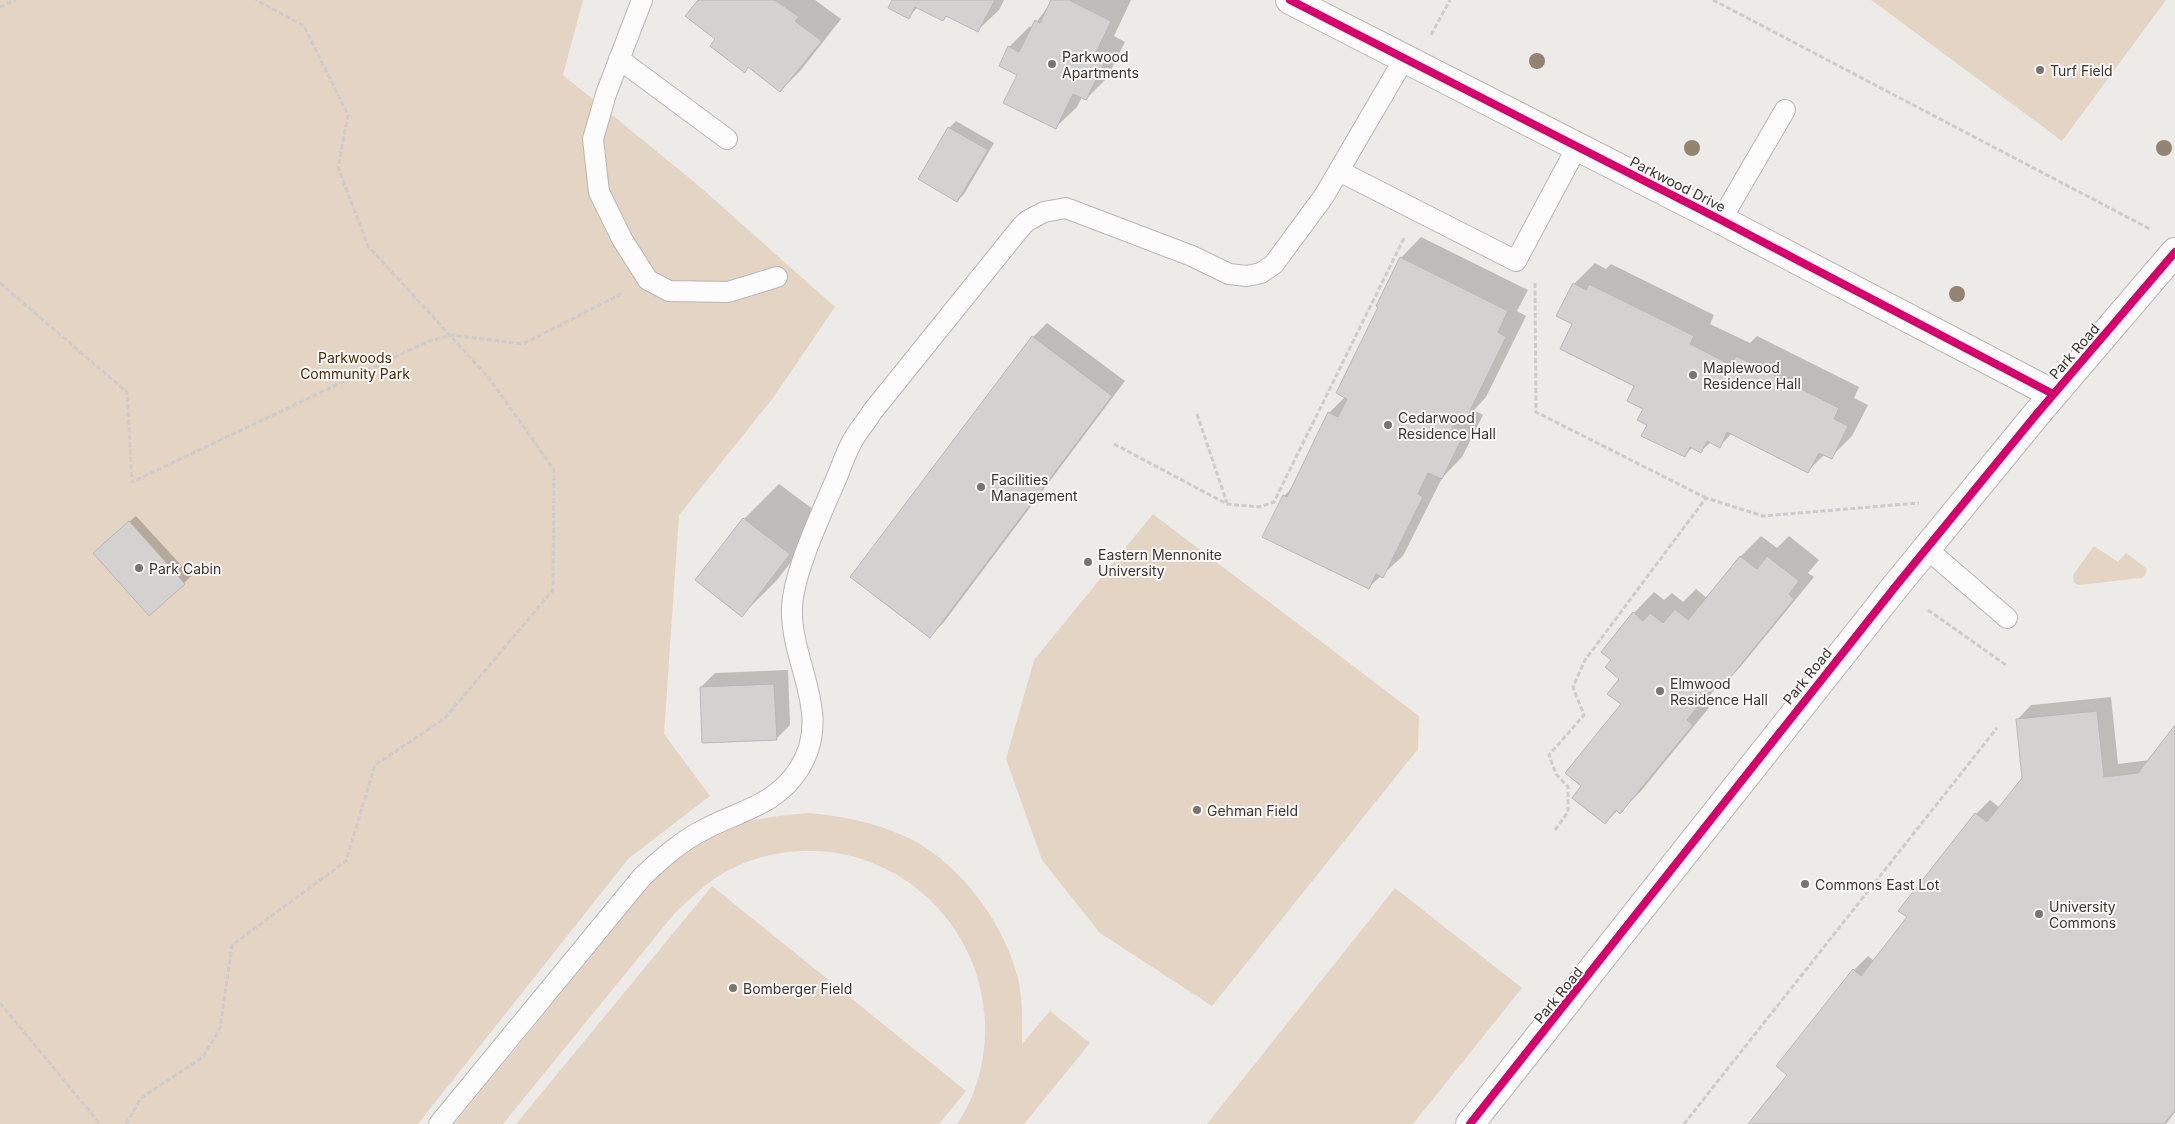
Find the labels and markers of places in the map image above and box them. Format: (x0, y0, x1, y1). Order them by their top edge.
place label: Parkwood Apartments (1062, 48, 1139, 81)
marker: Parkwood Apartments (1046, 58, 1058, 70)
place label: Turf Field (2050, 62, 2113, 79)
marker: Turf Field (2034, 64, 2046, 76)
place label: Maplewood Residence Hall (1703, 359, 1801, 392)
marker: Maplewood Residence Hall (1687, 369, 1699, 381)
place label: Cedarwood Residence Hall (1398, 409, 1496, 442)
marker: Cedarwood Residence Hall (1382, 419, 1394, 431)
place label: Facilities Management (991, 471, 1078, 504)
marker: Facilities Management (975, 481, 987, 493)
place label: Eastern Mennonite University (1098, 546, 1222, 579)
marker: Eastern Mennonite University (1082, 556, 1094, 568)
place label: Park Cabin (149, 560, 221, 577)
marker: Park Cabin (133, 562, 145, 574)
place label: Elmwood Residence Hall (1670, 675, 1768, 708)
marker: Elmwood Residence Hall (1654, 685, 1666, 697)
place label: Gehman Field (1207, 802, 1298, 819)
marker: Gehman Field (1191, 804, 1203, 816)
place label: Commons East Lot (1815, 876, 1940, 893)
marker: Commons East Lot (1799, 878, 1811, 890)
place label: University Commons (2049, 898, 2116, 931)
marker: University Commons (2033, 908, 2045, 920)
place label: Bomberger Field (743, 980, 852, 997)
marker: Bomberger Field (727, 982, 739, 994)

